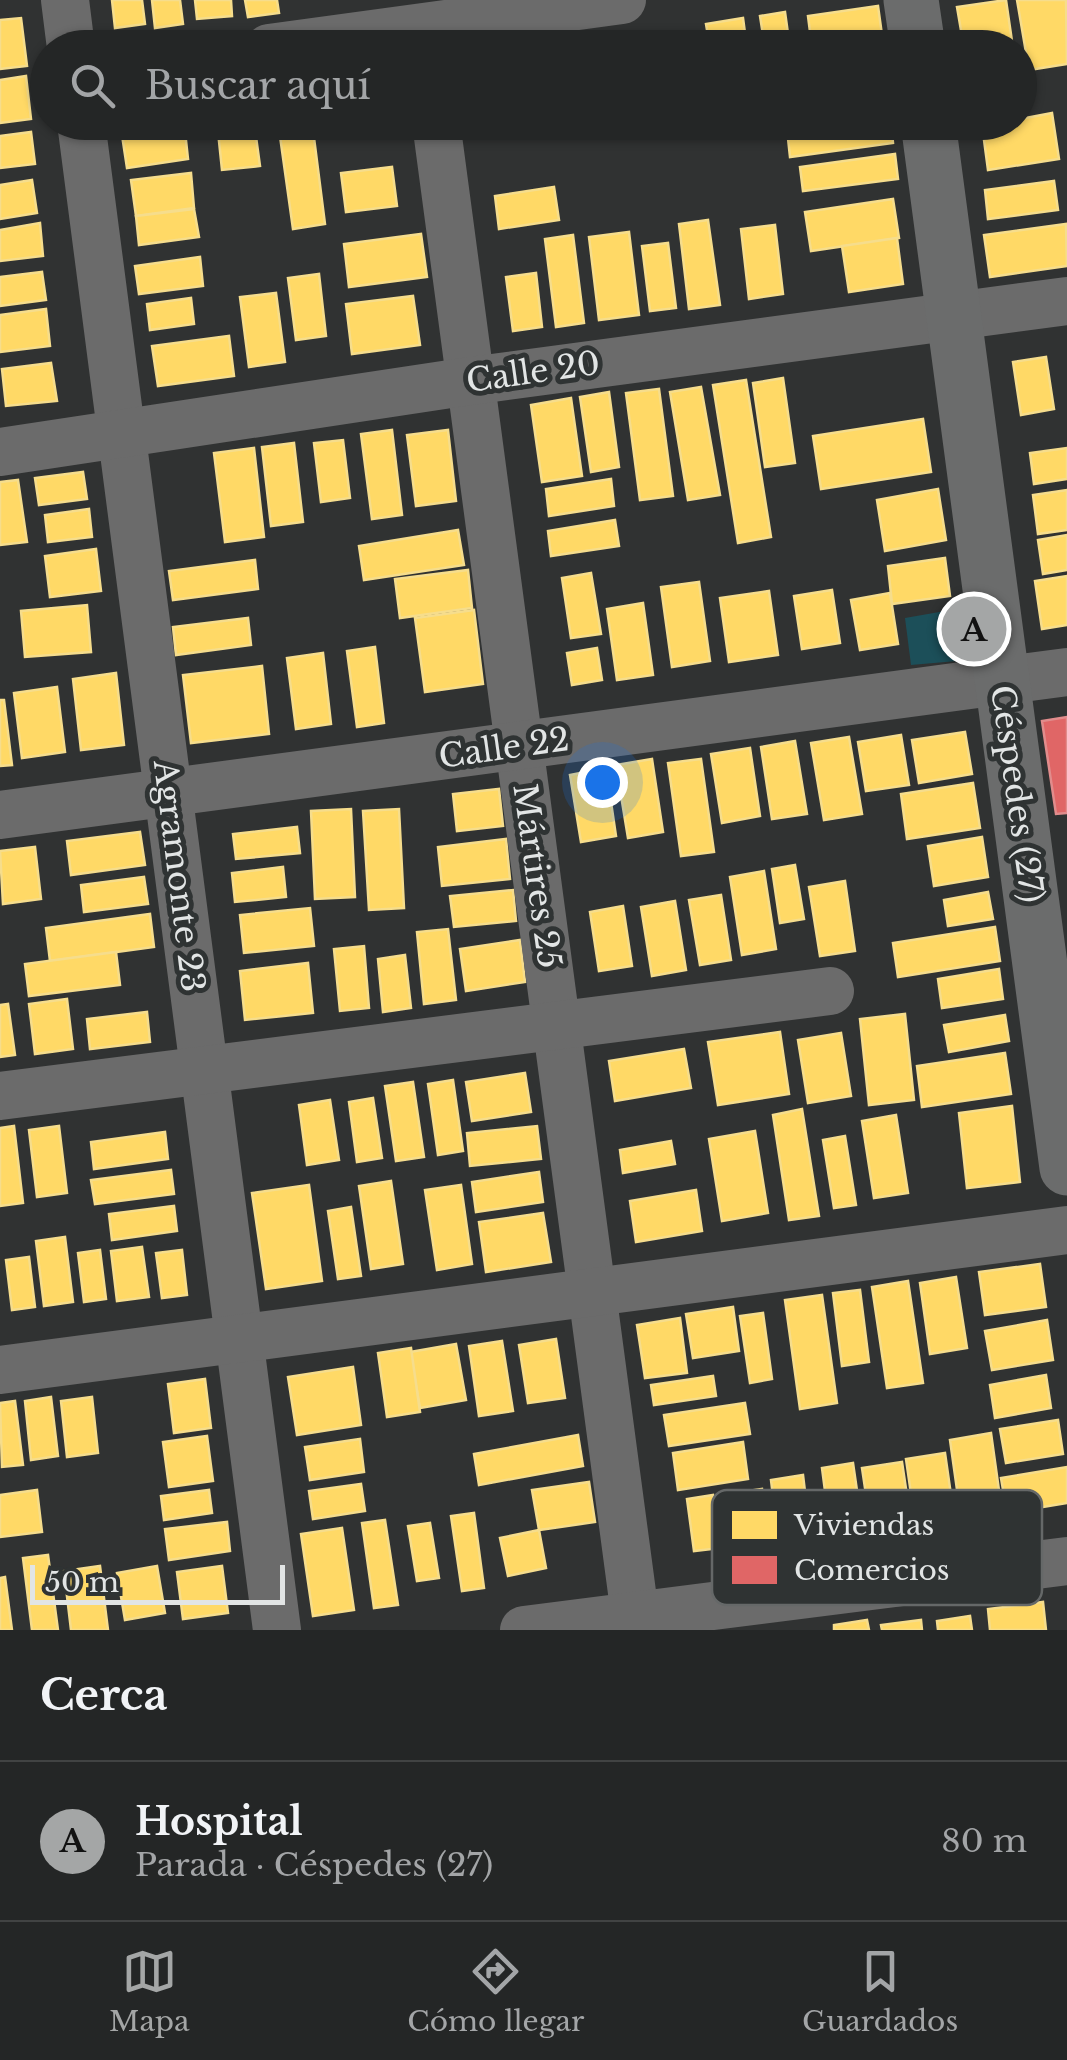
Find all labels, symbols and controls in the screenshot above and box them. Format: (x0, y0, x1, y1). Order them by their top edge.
search box (30, 30, 1037, 140)
icon: search (65, 58, 120, 113)
text: Buscar aquí (145, 62, 370, 109)
street label: Calle 20 (464, 343, 602, 401)
pin: A (942, 592, 1006, 666)
street label: Céspedes (27) (982, 683, 1052, 905)
street label: Calle 22 (436, 719, 572, 777)
street label: Agramonte 23 (145, 757, 213, 994)
your location (577, 757, 628, 808)
street label: Mártires 25 (504, 781, 570, 971)
legend (712, 1490, 1042, 1605)
text: Viviendas (793, 1508, 934, 1543)
text: Comercios (794, 1553, 950, 1588)
scale bar (30, 1560, 285, 1604)
text: 50 m (45, 1565, 119, 1600)
text: Cerca (40, 1669, 168, 1721)
text: Hospital (135, 1798, 303, 1845)
text: A (60, 1821, 85, 1861)
text: 80 m (941, 1821, 1027, 1861)
text: Parada · Céspedes (27) (135, 1845, 493, 1885)
tab: Mapa (109, 1944, 189, 2039)
tab: Cómo llegar (407, 1944, 584, 2039)
tab: Guardados (802, 1944, 958, 2039)

